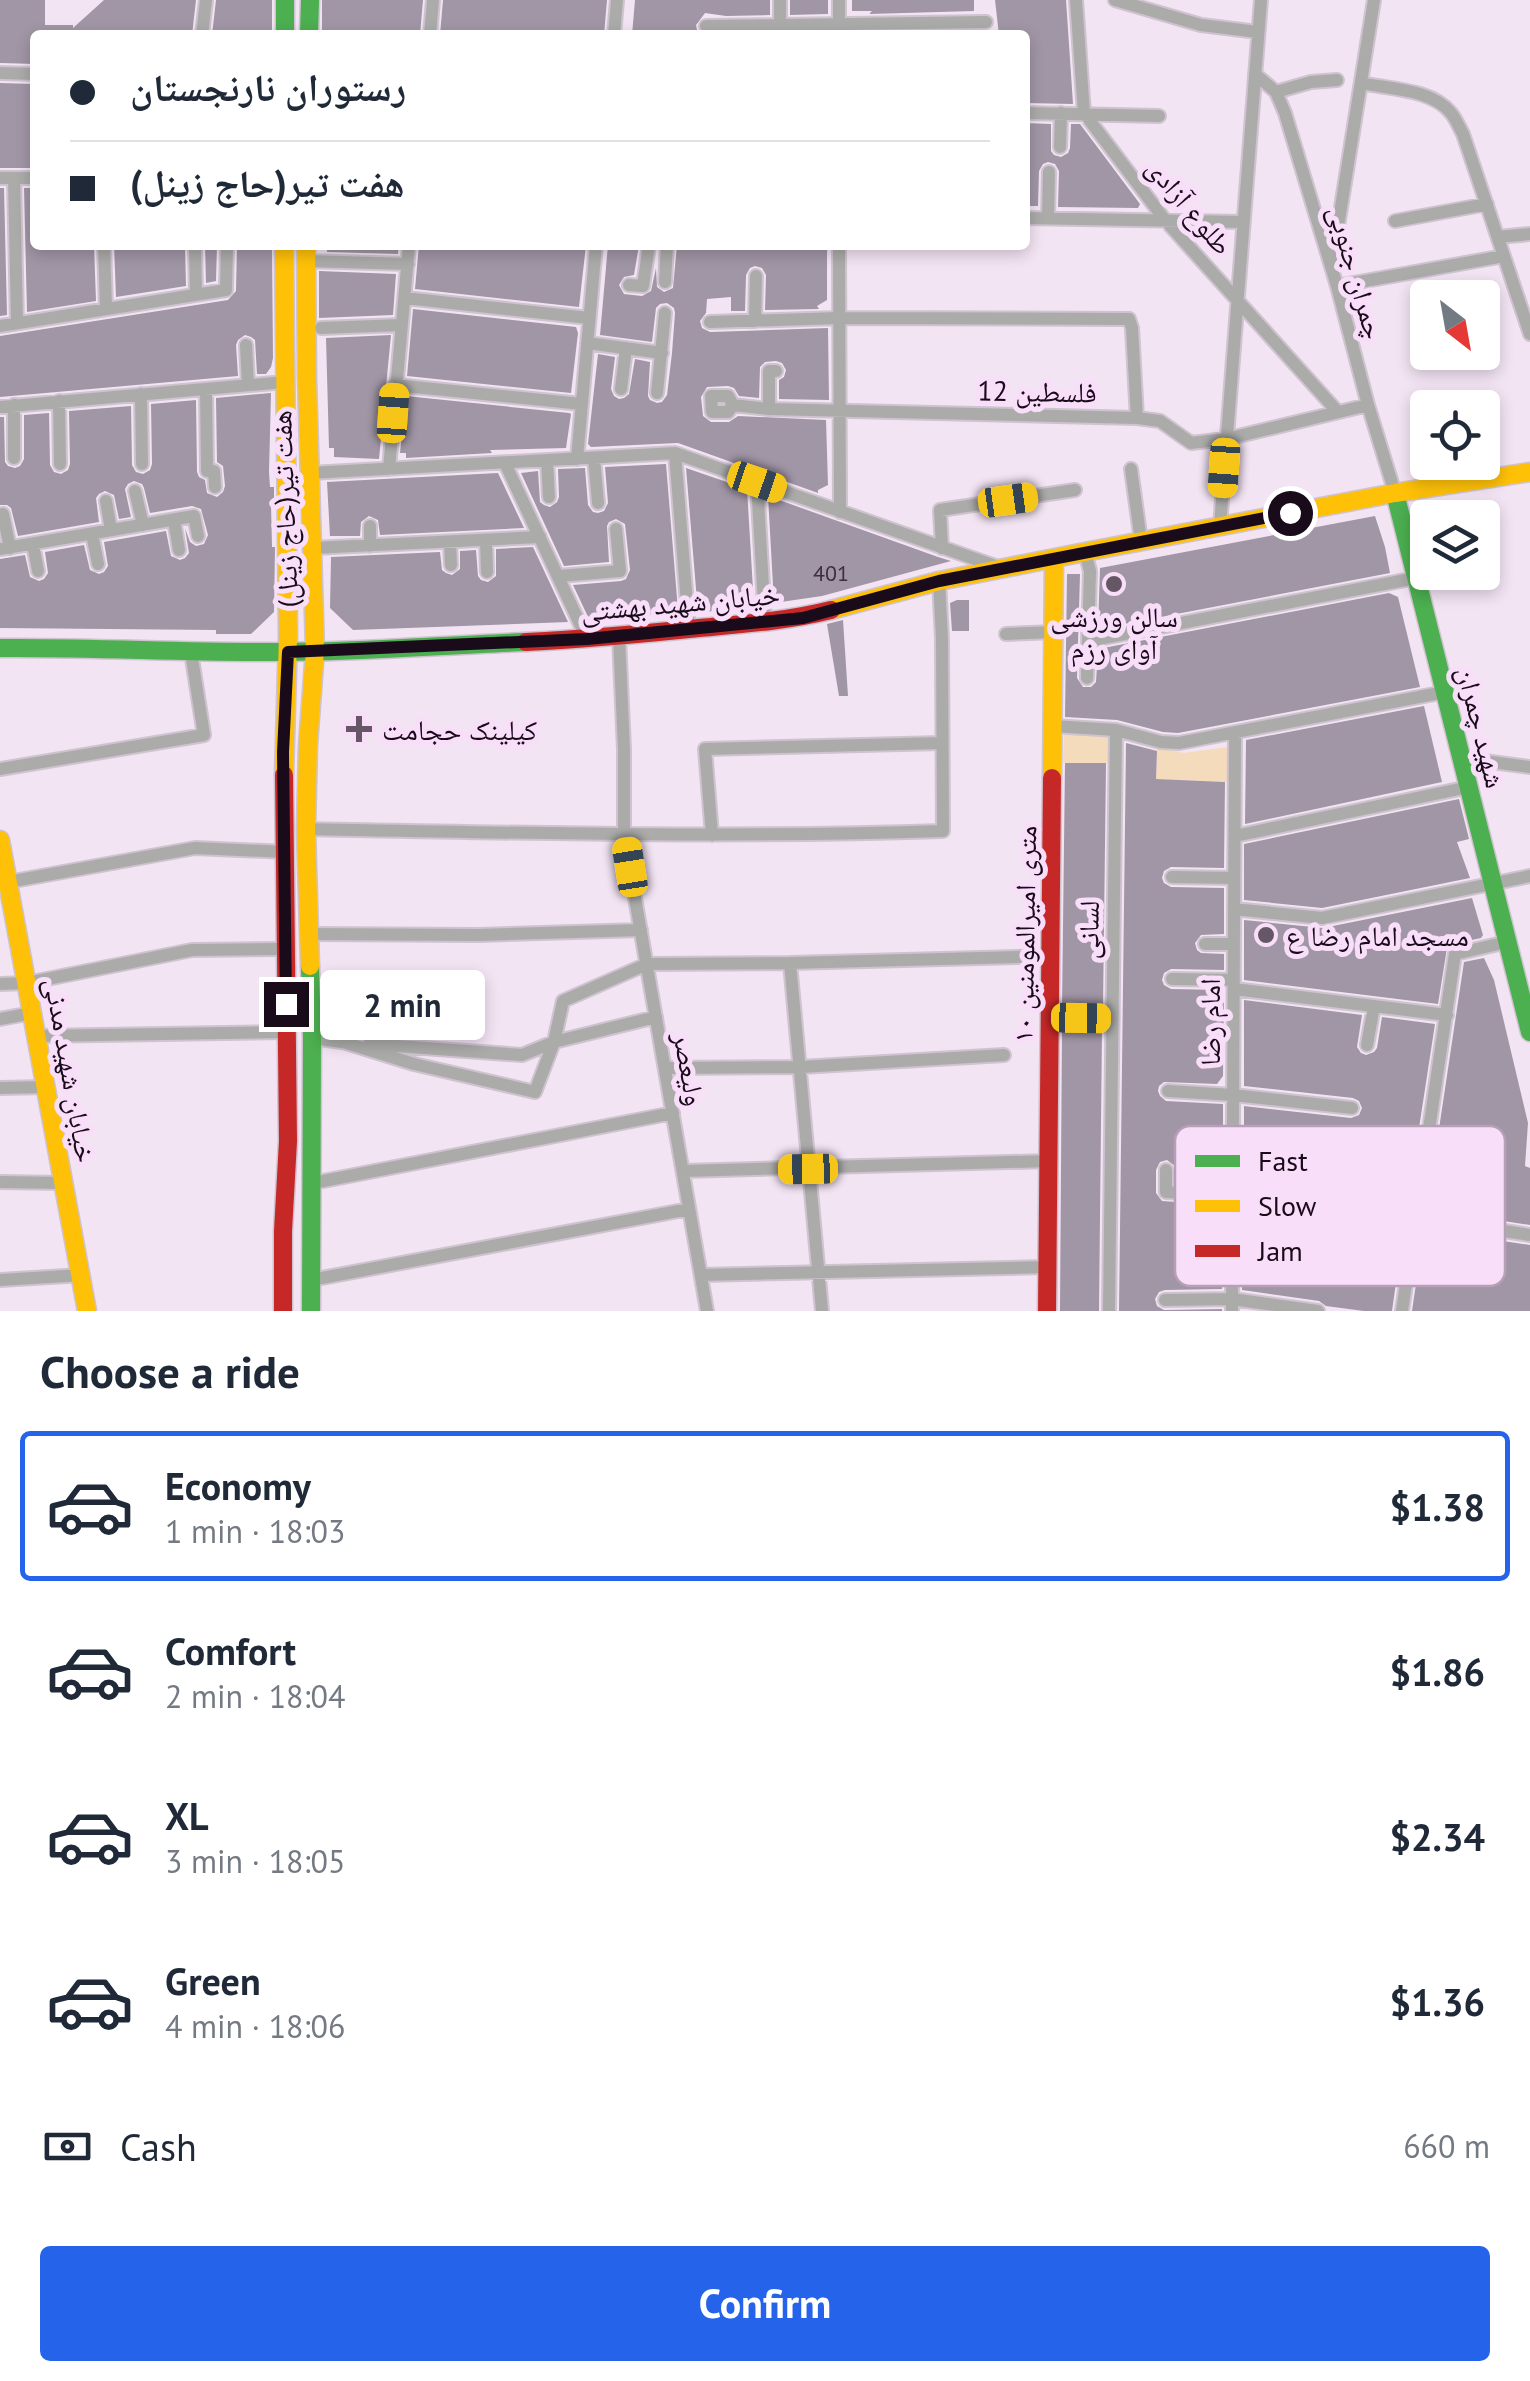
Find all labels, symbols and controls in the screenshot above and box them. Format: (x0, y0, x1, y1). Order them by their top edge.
text: رستوران نارنجستان (130, 62, 406, 111)
street label: طلوع آزادی (1139, 150, 1241, 262)
text: هفت تیر(حاج زینل) (130, 158, 405, 207)
street label: چمران جنوبی (1320, 201, 1394, 343)
north arrow (1410, 280, 1500, 370)
map controls (1410, 280, 1500, 590)
street label: فلسطین 12 (977, 371, 1097, 411)
car (376, 382, 410, 444)
button: locate (1410, 390, 1500, 480)
street label: هفت تیر(حاج زینل) (262, 410, 306, 608)
car (1207, 437, 1241, 499)
car (724, 458, 790, 506)
car (976, 481, 1040, 519)
route start (1268, 491, 1313, 536)
button: layers (1410, 500, 1500, 590)
house number: 401 (813, 559, 849, 587)
marker: سالن ورزشی آوای رزم (1103, 573, 1125, 595)
street label: خیابان شهید بهشتی (579, 575, 781, 629)
place label: سالن ورزشی آوای رزم (1050, 598, 1178, 668)
street label: شهید چمران (1449, 663, 1515, 791)
place label: کیلینک حجامت (382, 711, 538, 748)
marker: کیلینک حجامت (346, 716, 372, 742)
street label: ۱۰ متری امیرالمومنین (1004, 825, 1044, 1043)
car (610, 835, 650, 899)
street label: لسانی (1069, 900, 1107, 960)
place label: مسجد امام رضا ع (1286, 917, 1469, 955)
marker: مسجد امام رضا ع (1255, 924, 1277, 946)
callout: 2 min (321, 969, 486, 1039)
street label: خیابان شهید مدنی (37, 975, 105, 1165)
street label: امام رضا (1191, 978, 1229, 1066)
route end (264, 982, 309, 1027)
text: 2 min (363, 984, 442, 1026)
car (1051, 1002, 1111, 1034)
street label: ولیعصر (665, 1028, 715, 1109)
legend (1175, 1126, 1505, 1286)
text: Fast (1258, 1142, 1308, 1179)
car (778, 1153, 838, 1185)
text: Slow (1258, 1187, 1317, 1224)
text: Jam (1257, 1232, 1303, 1269)
text: Choose a ride (40, 1342, 300, 1400)
icon: car (45, 1461, 135, 1551)
text: Economy (165, 1461, 311, 1510)
text: $1.38 (1389, 1482, 1485, 1531)
text: 1 min · 18:03 (165, 1510, 345, 1552)
icon: car (45, 1626, 135, 1716)
text: Comfort (165, 1626, 296, 1675)
text: $1.86 (1389, 1647, 1485, 1696)
text: 2 min · 18:04 (165, 1675, 345, 1717)
icon: car (45, 1791, 135, 1881)
text: XL (165, 1791, 209, 1840)
text: $2.34 (1389, 1812, 1485, 1861)
text: 3 min · 18:05 (165, 1840, 345, 1882)
icon: car (45, 1956, 135, 2046)
text: Green (165, 1956, 261, 2005)
text: $1.36 (1389, 1977, 1485, 2026)
text: 4 min · 18:06 (165, 2005, 345, 2047)
icon: cash (40, 2119, 95, 2174)
text: Cash (120, 2122, 197, 2171)
text: 660 m (1403, 2125, 1490, 2167)
button: Confirm (40, 2246, 1490, 2361)

